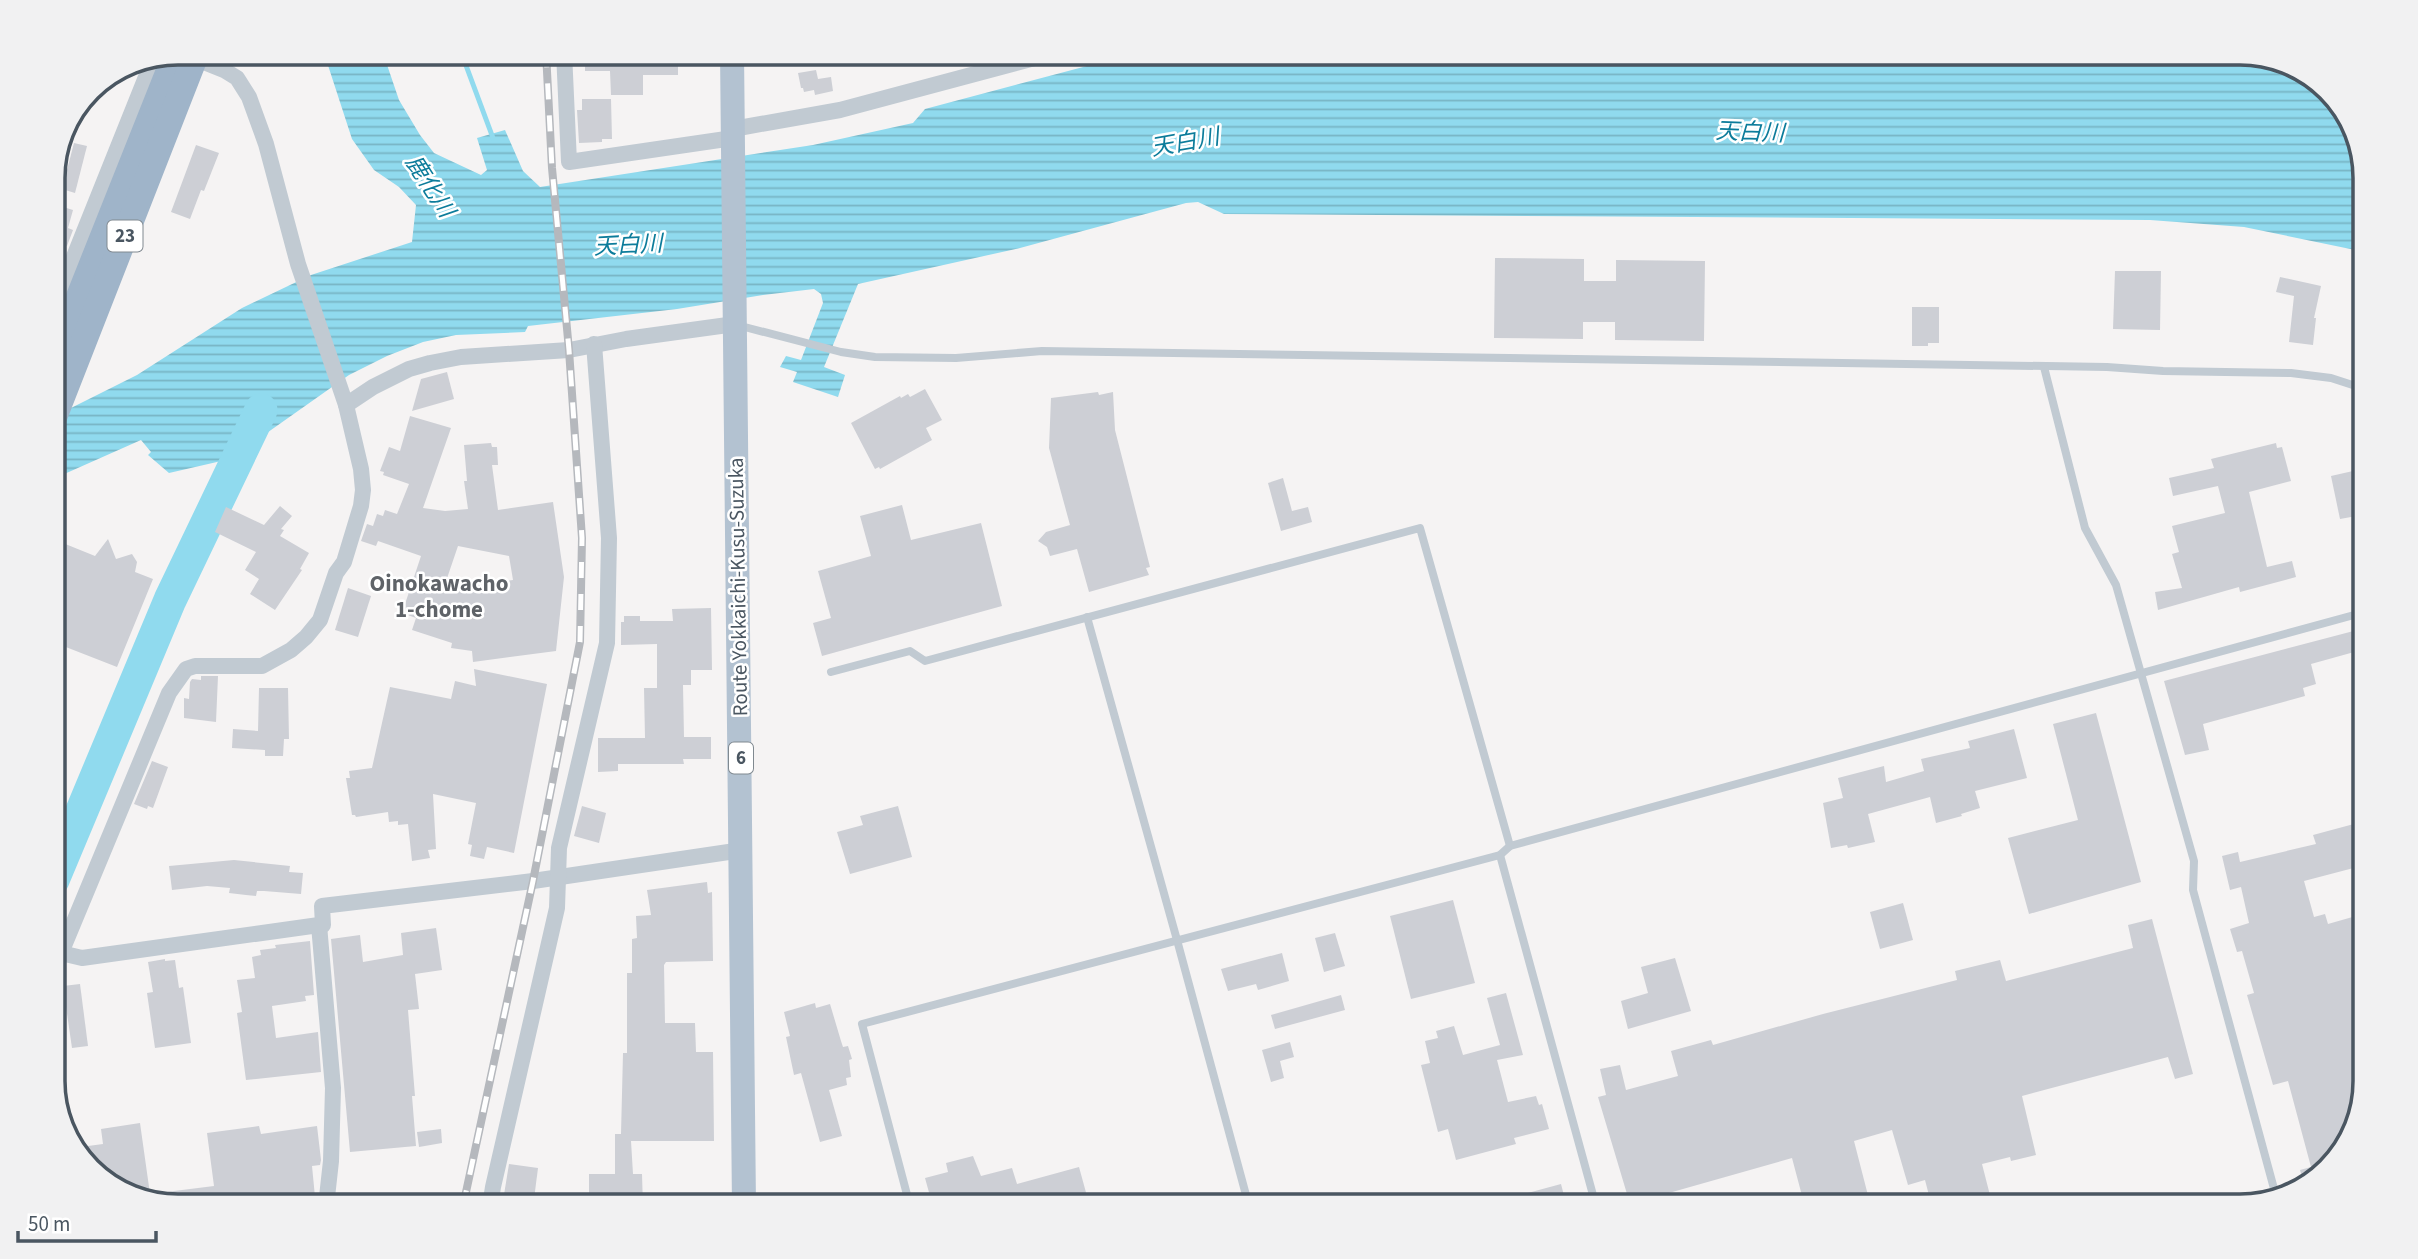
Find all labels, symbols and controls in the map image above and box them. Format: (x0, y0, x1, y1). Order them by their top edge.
water label: 天白川 (1715, 114, 1788, 150)
water label: 天白川 (1148, 119, 1225, 164)
water label: 鹿化川 (397, 148, 464, 226)
road number: 23 (108, 220, 142, 252)
water label: 天白川 (593, 227, 666, 263)
street label: Route Yokkaichi-Kusu-Suzuka (721, 457, 755, 717)
district label: Oinokawacho 1-chome (370, 567, 508, 626)
road number: 6 (729, 743, 753, 774)
scale bar (18, 1200, 156, 1244)
text: 50 m (28, 1209, 70, 1239)

